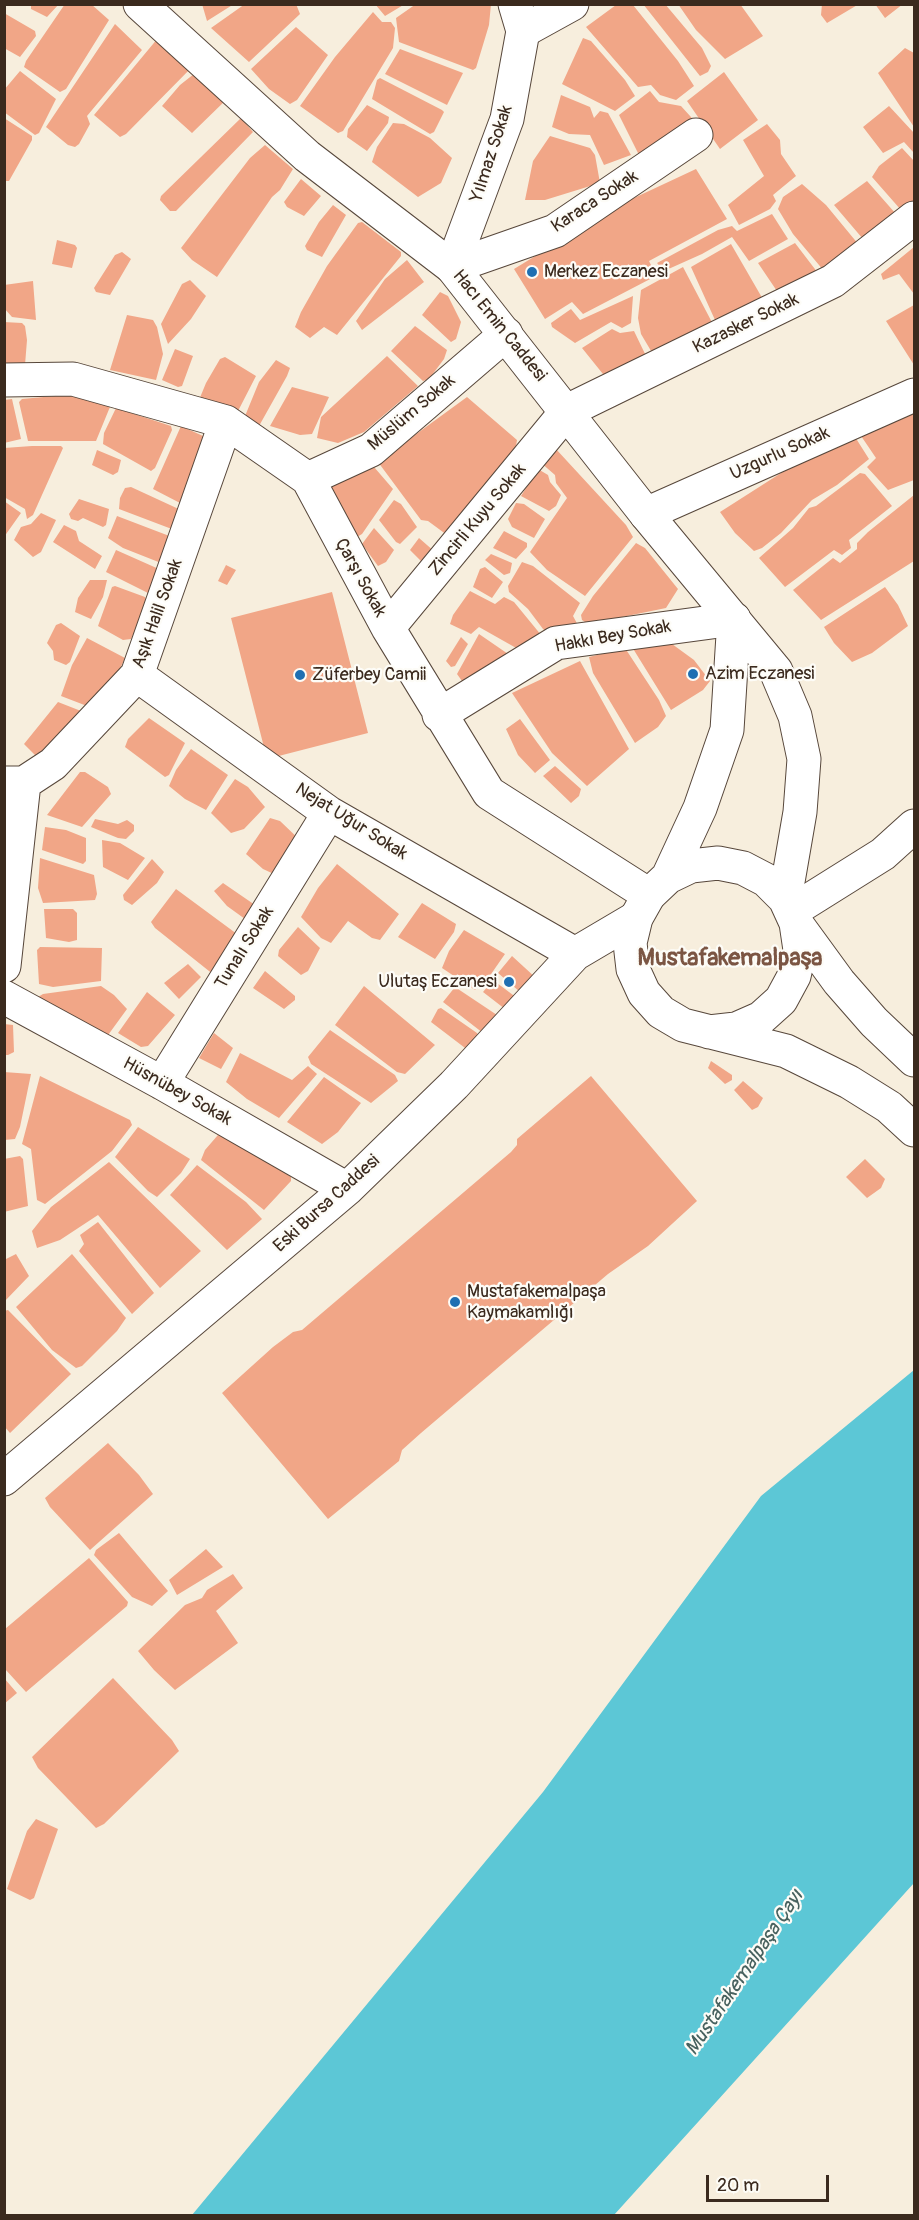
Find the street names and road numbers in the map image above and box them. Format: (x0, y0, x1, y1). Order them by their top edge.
street label: Yılmaz Sokak (466, 103, 518, 205)
street label: Karaca Sokak (548, 166, 642, 238)
street label: Hacı Emin Caddesi (447, 266, 551, 386)
street label: Kazasker Sokak (689, 289, 803, 359)
street label: Müslüm Sokak (364, 370, 460, 456)
street label: Uzgurlu Sokak (727, 422, 833, 486)
street label: Zincirli Kuyu Sokak (425, 460, 531, 580)
street label: Çarşı Sokak (330, 535, 390, 621)
street label: Aşık Halil Sokak (128, 556, 188, 672)
street label: Hakkı Bey Sokak (553, 616, 673, 658)
street label: Nejat Uğur Sokak (291, 779, 411, 865)
street label: Tunalı Sokak (211, 903, 279, 993)
street label: Hüsnübey Sokak (119, 1053, 235, 1131)
street label: Eski Bursa Caddesi (269, 1151, 385, 1257)

